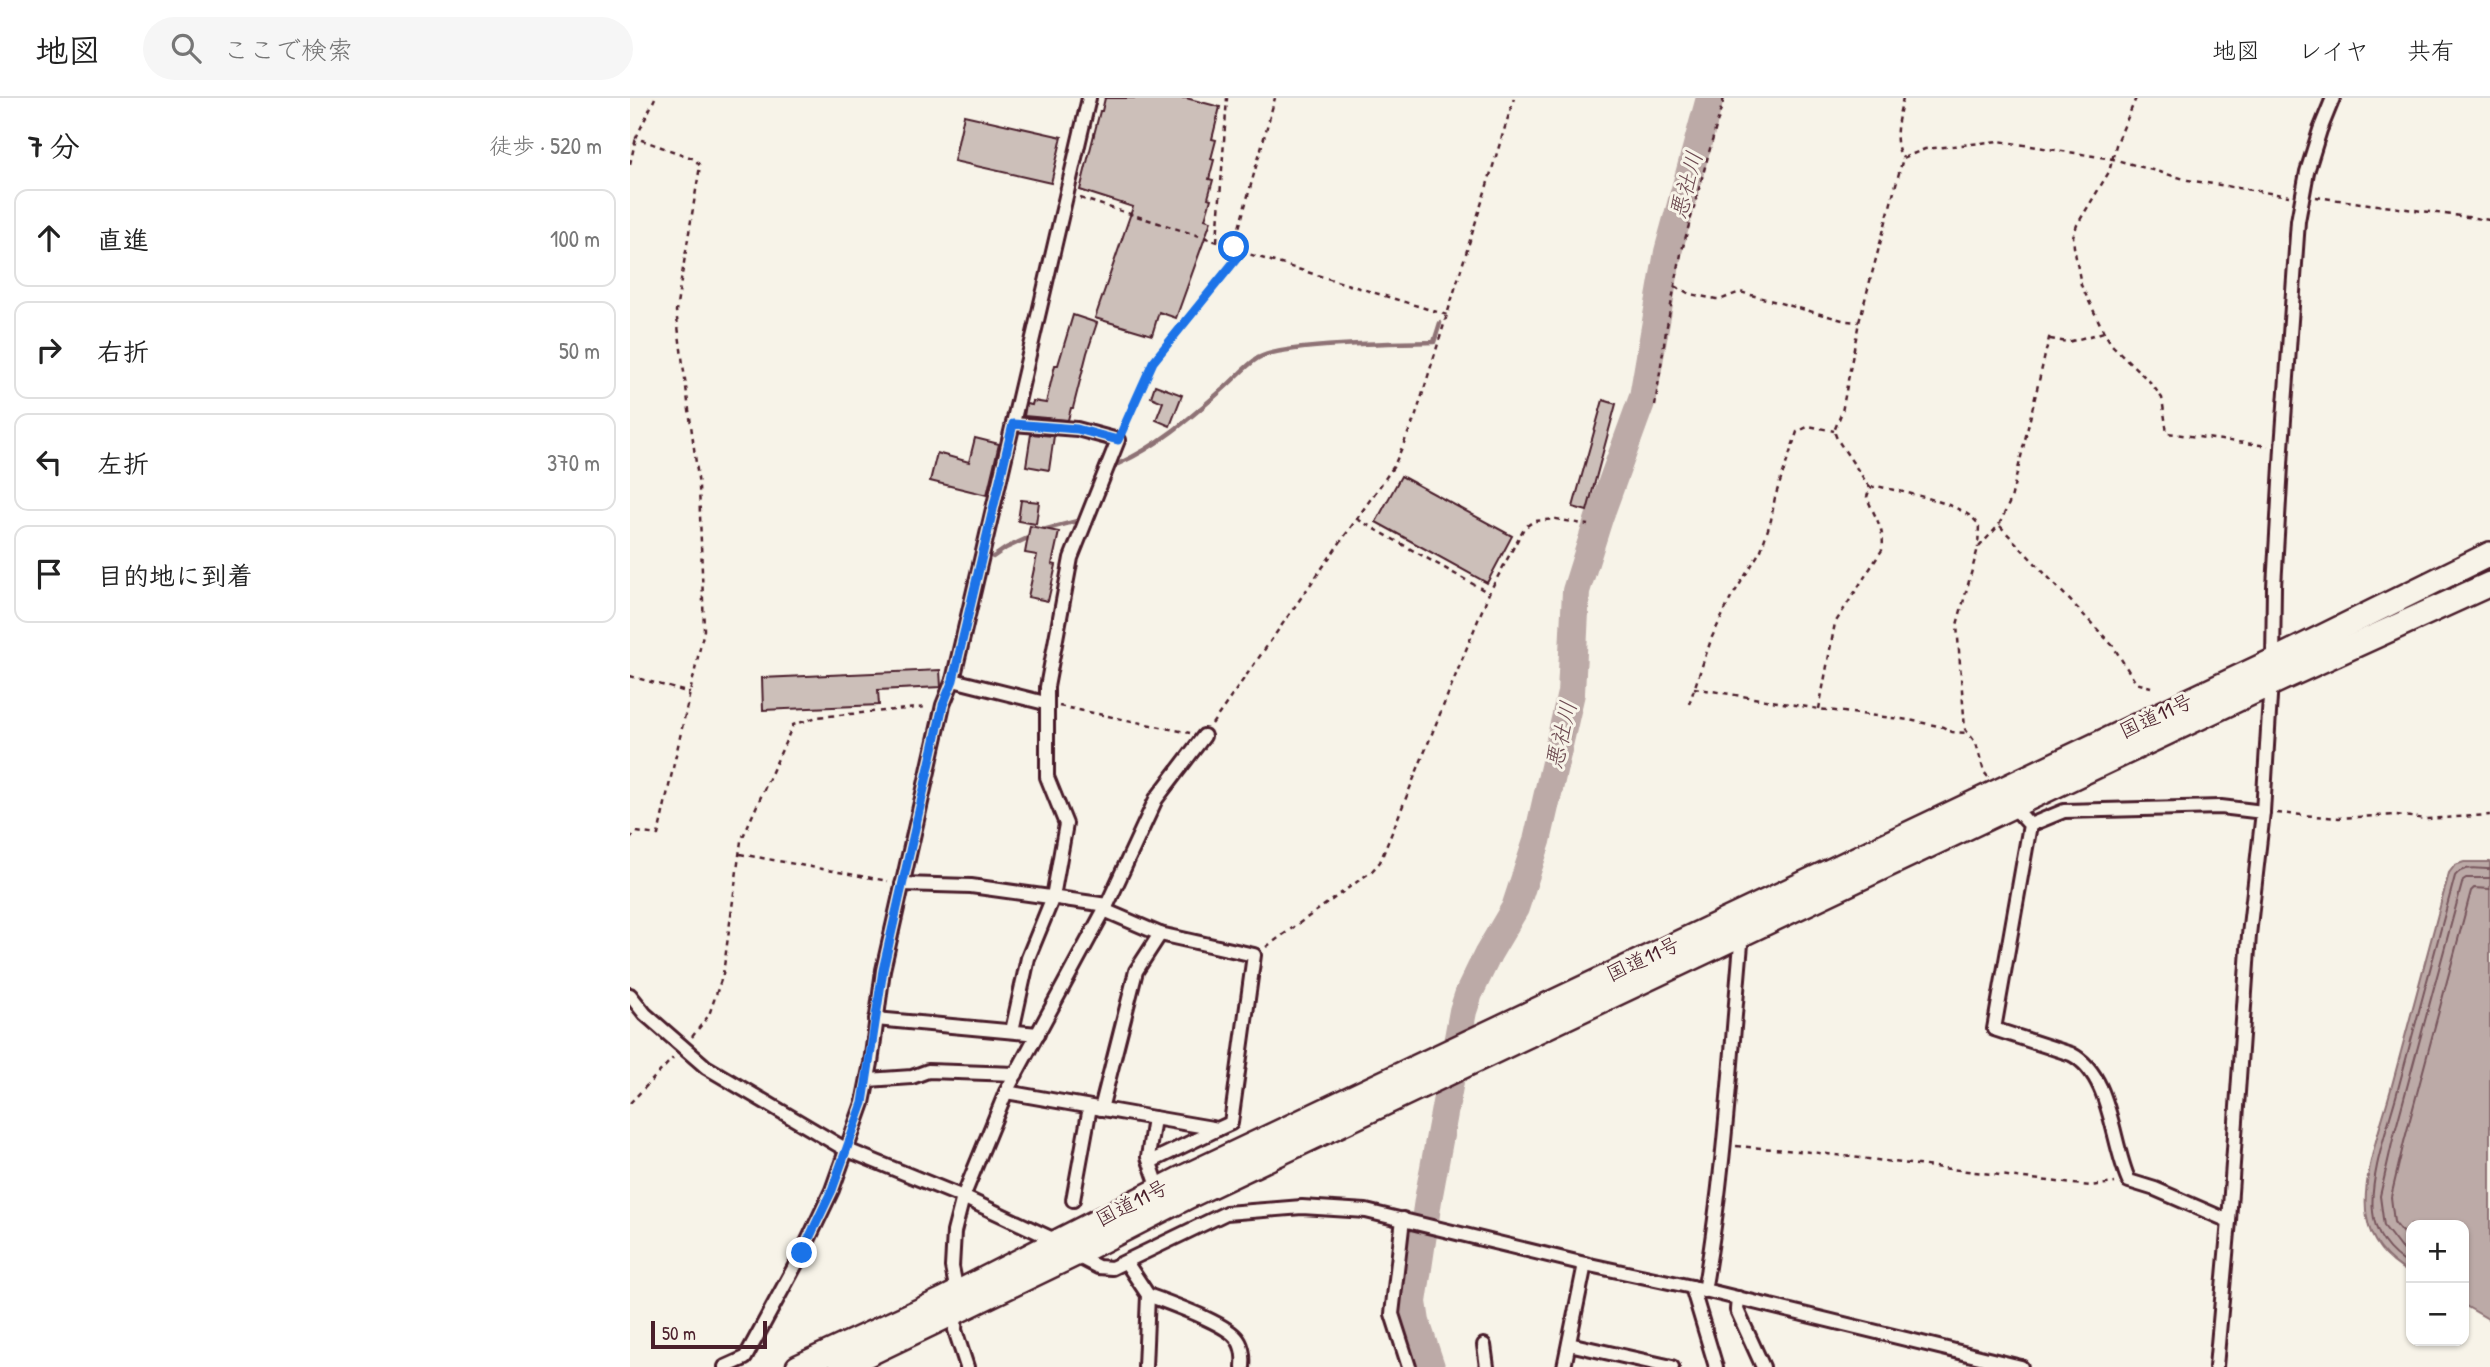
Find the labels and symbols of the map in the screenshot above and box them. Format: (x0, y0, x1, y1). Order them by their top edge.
water label: 悪社川 (1662, 148, 1709, 222)
route start (1218, 231, 1249, 262)
street label: 国道11号 (2114, 686, 2197, 745)
water label: 悪社川 (1538, 698, 1583, 772)
street label: 国道11号 (1601, 929, 1684, 988)
street label: 国道11号 (1090, 1172, 1173, 1233)
route end (786, 1237, 817, 1268)
scale bar (651, 1318, 766, 1350)

